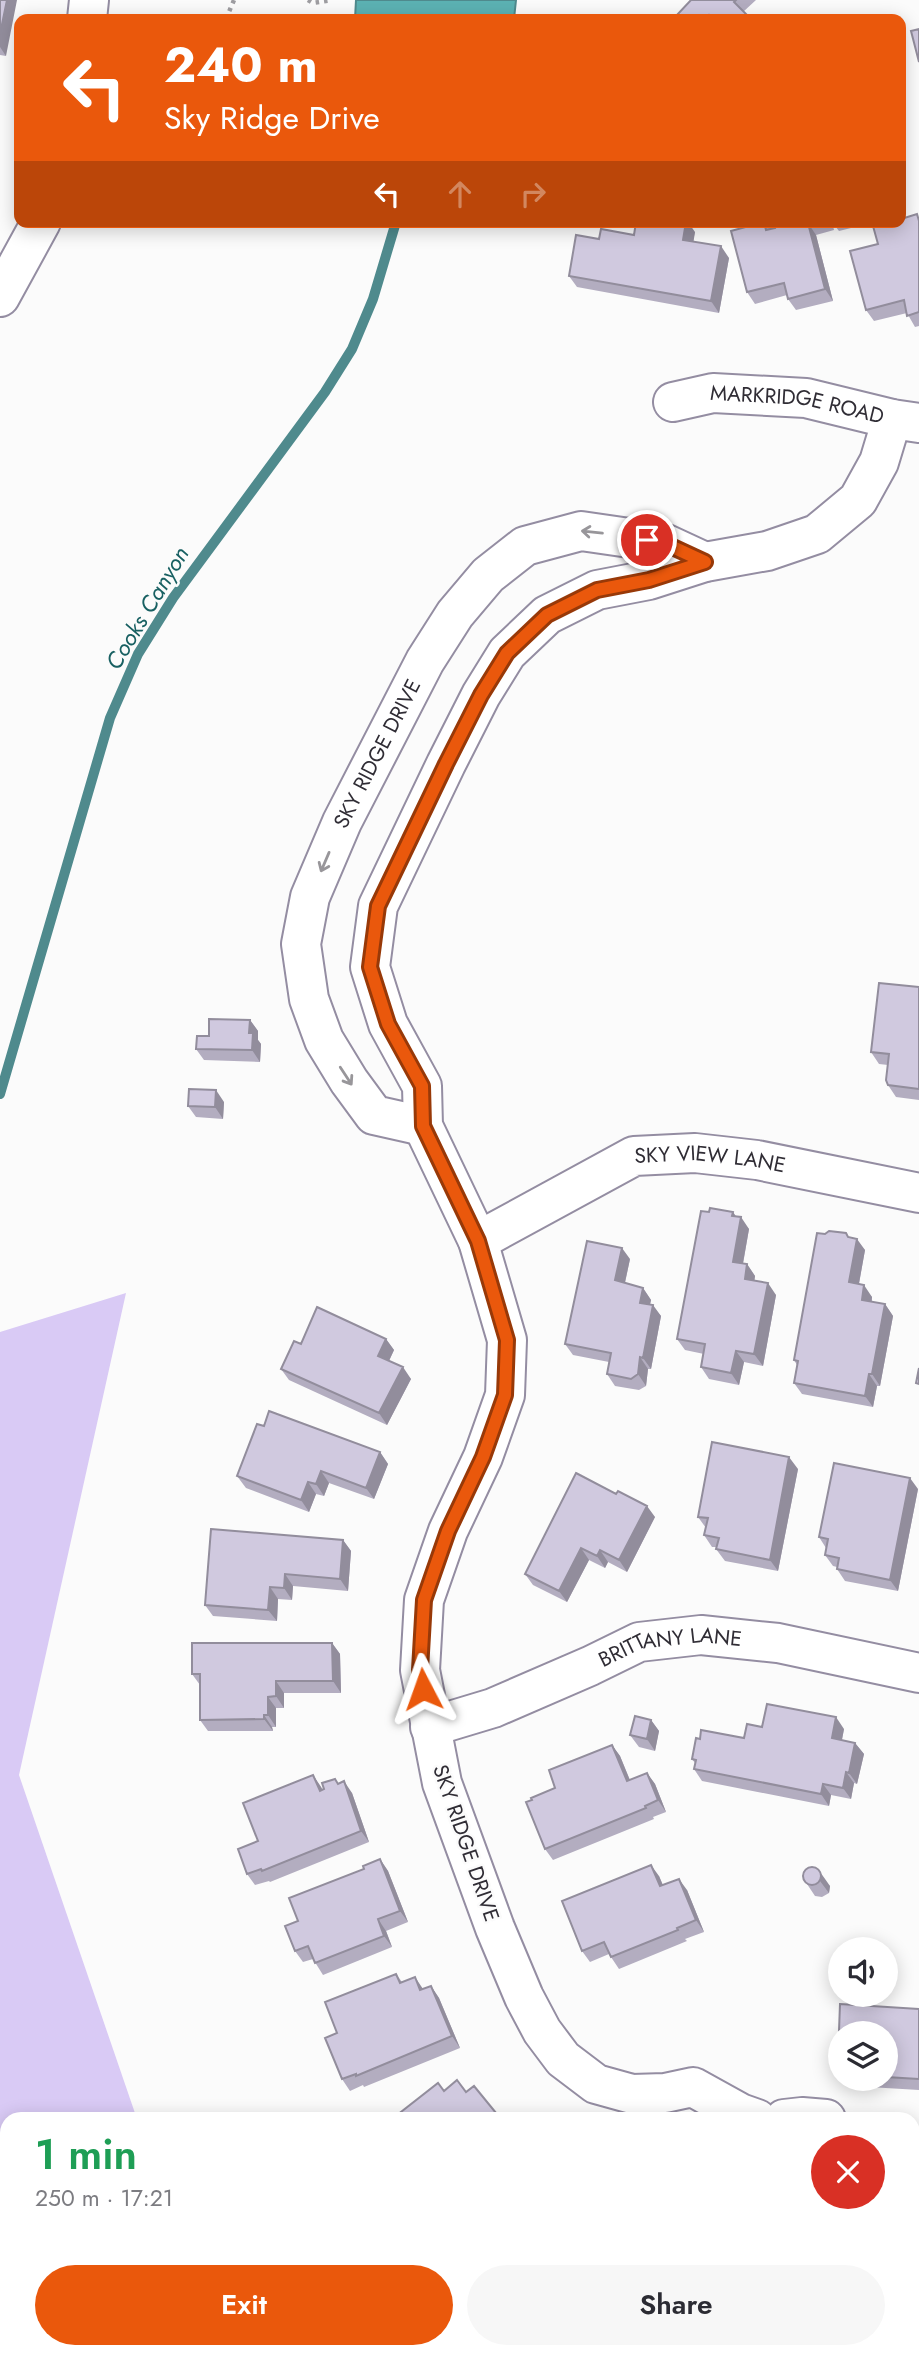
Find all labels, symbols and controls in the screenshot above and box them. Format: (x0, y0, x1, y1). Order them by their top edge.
text: 240 m (164, 30, 318, 100)
icon: left (49, 42, 140, 133)
text: Sky Ridge Drive (164, 95, 380, 141)
icon: left (368, 175, 406, 213)
icon: ahead (441, 175, 479, 213)
icon: right (514, 175, 552, 213)
street label: MARKRIDGE ROAD (709, 378, 887, 431)
pin (617, 510, 677, 570)
icon: arrive (628, 521, 666, 559)
one-way arrow (581, 526, 604, 539)
water label: Cooks Canyon (97, 540, 197, 676)
street label: SKY RIDGE DRIVE (326, 674, 428, 833)
one-way arrow (318, 851, 331, 872)
one-way arrow (339, 1066, 354, 1085)
street label: SKY VIEW LANE (634, 1138, 788, 1180)
street label: BRITTANY LANE (593, 1620, 743, 1675)
position arrow (386, 1652, 460, 1726)
street label: SKY RIDGE DRIVE (425, 1761, 507, 1925)
map controls (828, 1937, 898, 2091)
button: sound (828, 1937, 898, 2007)
button: layers (828, 2021, 898, 2091)
text: 1 min (35, 2124, 137, 2185)
button: close (811, 2135, 885, 2209)
text: 250 m · 17:21 (35, 2181, 173, 2215)
button: Exit (35, 2265, 453, 2345)
button: Share (467, 2265, 885, 2345)

